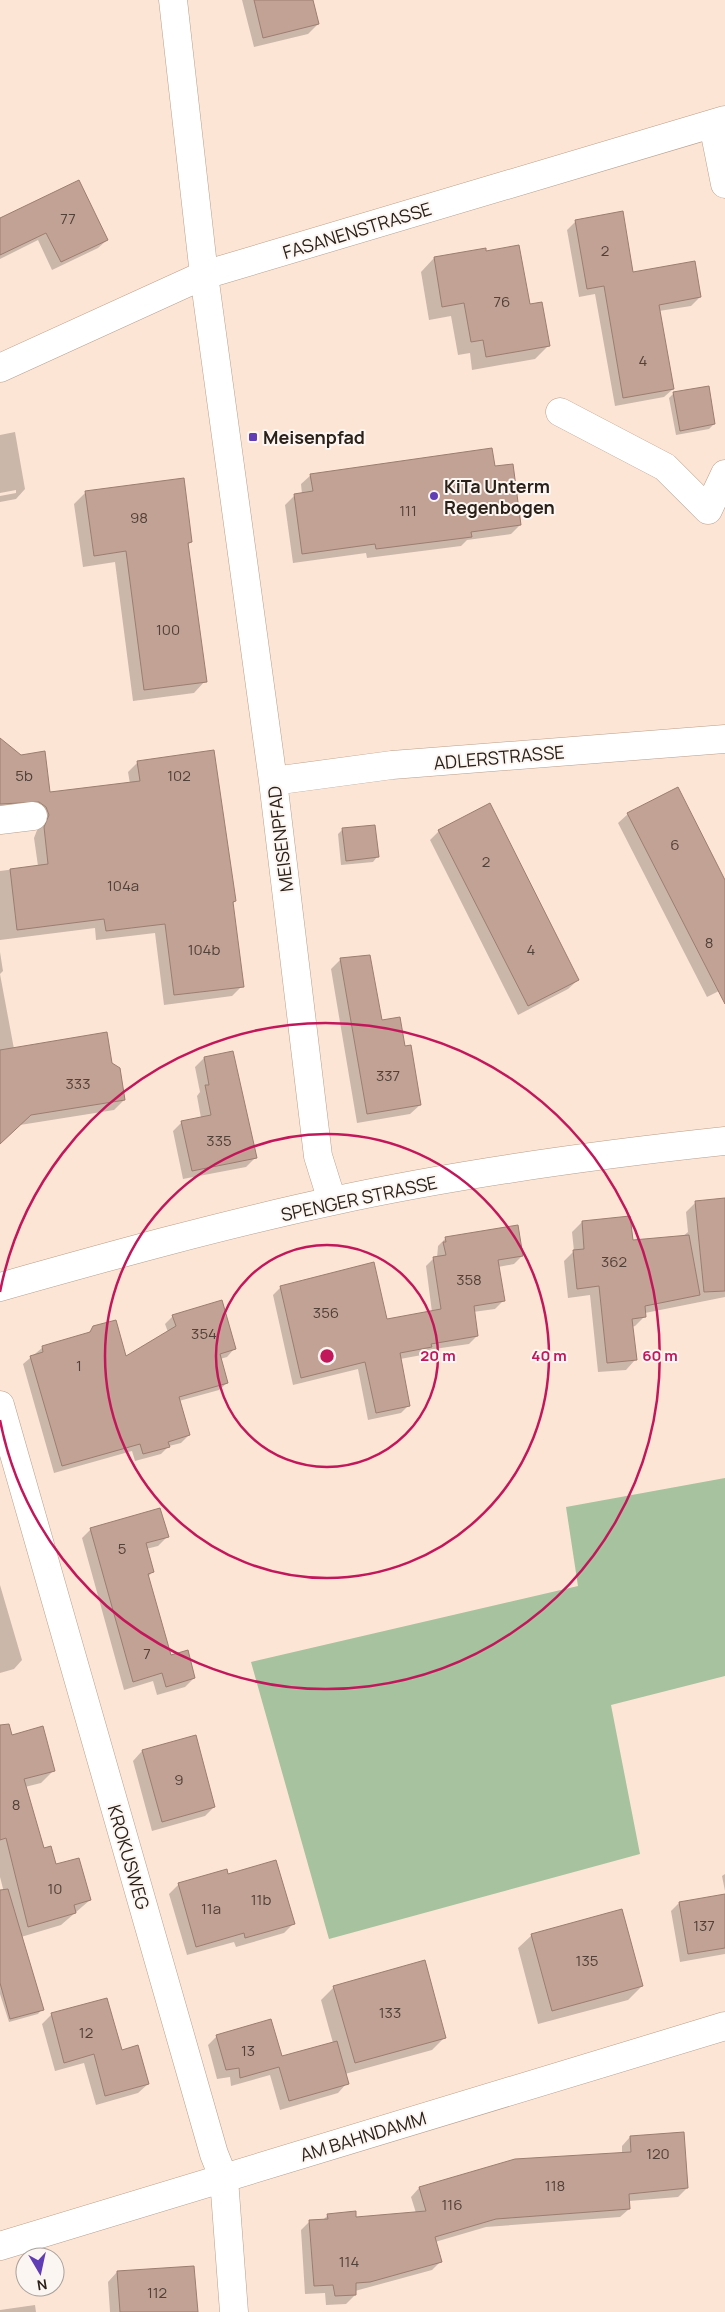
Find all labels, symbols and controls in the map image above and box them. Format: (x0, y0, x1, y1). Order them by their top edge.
street label: FASANENSTRASSE (280, 196, 434, 264)
house number: 77 (60, 208, 76, 229)
house number: 2 (601, 240, 609, 261)
house number: 76 (494, 291, 510, 312)
house number: 4 (639, 350, 648, 371)
place label: Meisenpfad (263, 425, 365, 449)
marker: Meisenpfad (247, 431, 259, 443)
place label: KiTa Unterm Regenbogen (444, 474, 555, 519)
marker: KiTa Unterm Regenbogen (428, 490, 440, 502)
house number: 111 (399, 500, 417, 521)
house number: 98 (130, 507, 148, 528)
house number: 100 (156, 619, 180, 640)
street label: ADLERSTRASSE (433, 739, 565, 775)
house number: 5b (15, 765, 33, 786)
house number: 102 (167, 765, 191, 786)
street label: MEISENPFAD (262, 785, 298, 893)
house number: 6 (670, 834, 680, 855)
house number: 2 (482, 851, 490, 872)
house number: 104a (107, 875, 139, 896)
house number: 8 (705, 932, 713, 953)
house number: 104b (188, 939, 220, 960)
house number: 4 (527, 939, 536, 960)
house number: 337 (376, 1065, 400, 1086)
house number: 333 (66, 1073, 90, 1094)
house number: 335 (206, 1130, 232, 1151)
street label: SPENGER STRASSE (279, 1170, 439, 1226)
house number: 362 (601, 1251, 627, 1272)
house number: 358 (456, 1269, 482, 1290)
house number: 356 (313, 1302, 339, 1323)
house number: 354 (191, 1323, 217, 1344)
text: 20 m (420, 1345, 456, 1366)
text: 40 m (531, 1345, 567, 1366)
text: 60 m (642, 1345, 678, 1366)
centre of rings (318, 1347, 336, 1365)
house number: 1 (76, 1355, 82, 1376)
house number: 5 (118, 1538, 126, 1559)
house number: 7 (143, 1643, 151, 1664)
house number: 9 (174, 1769, 184, 1790)
house number: 8 (12, 1794, 20, 1815)
street label: KROKUSWEG (103, 1802, 155, 1912)
house number: 10 (48, 1878, 63, 1899)
house number: 11b (251, 1889, 271, 1910)
house number: 11a (201, 1898, 221, 1919)
house number: 137 (693, 1915, 715, 1936)
house number: 135 (576, 1950, 598, 1971)
house number: 133 (379, 2002, 401, 2023)
house number: 12 (79, 2022, 93, 2043)
house number: 13 (241, 2040, 255, 2061)
street label: AM BAHNDAMM (297, 2105, 429, 2167)
house number: 120 (646, 2143, 670, 2164)
house number: 118 (545, 2175, 565, 2196)
house number: 116 (441, 2194, 463, 2215)
north arrow (15, 2247, 65, 2297)
house number: 114 (339, 2251, 359, 2272)
text: N (36, 2275, 49, 2296)
house number: 112 (147, 2282, 167, 2303)

